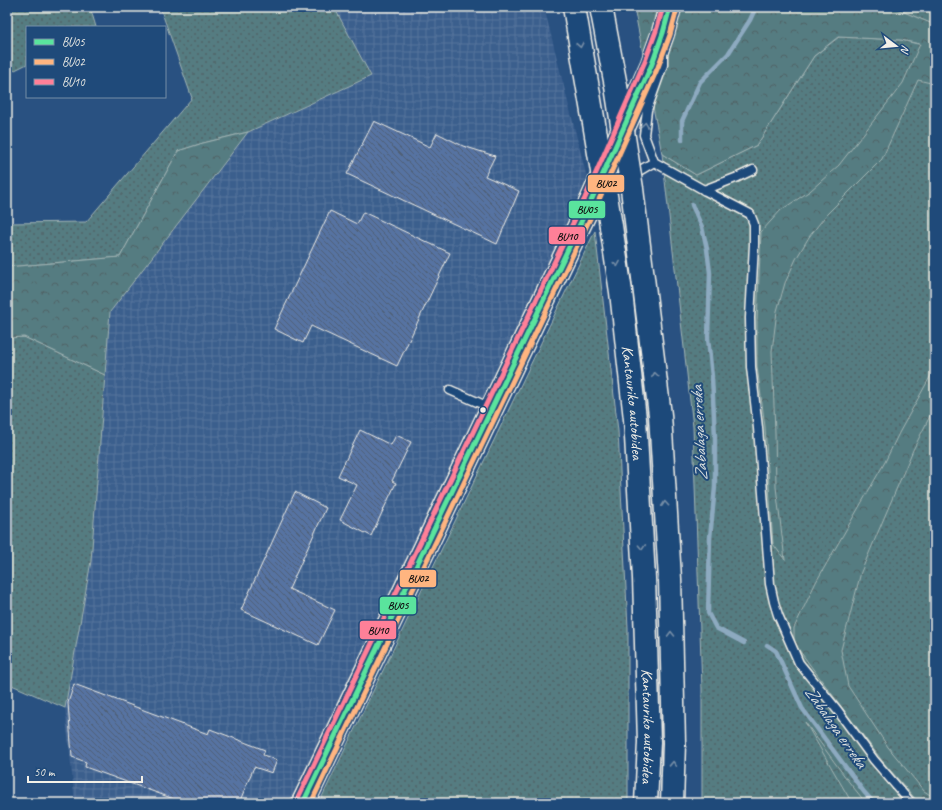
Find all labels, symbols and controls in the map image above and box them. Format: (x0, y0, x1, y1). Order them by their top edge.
legend (26, 26, 166, 98)
north arrow (876, 26, 916, 66)
text: BU05 (62, 34, 85, 50)
one-way arrow (576, 42, 584, 49)
text: N (897, 44, 913, 56)
text: BU02 (62, 54, 86, 70)
text: BU10 (62, 74, 86, 90)
one-way arrow (640, 122, 649, 128)
line badge: BU02 (587, 174, 625, 193)
text: BU02 (596, 176, 617, 190)
line badge: BU05 (568, 200, 606, 219)
text: BU05 (577, 202, 599, 216)
line badge: BU10 (548, 226, 586, 245)
text: BU10 (557, 229, 578, 243)
one-way arrow (612, 261, 621, 267)
street label: Kantauriko autobidea (617, 345, 647, 462)
one-way arrow (651, 372, 660, 378)
water label: Zabalaga erreka (686, 384, 712, 481)
unlabelled marker (478, 405, 488, 415)
one-way arrow (661, 501, 670, 507)
one-way arrow (638, 544, 646, 550)
line badge: BU02 (399, 569, 437, 588)
text: BU02 (408, 571, 429, 585)
line badge: BU05 (379, 596, 417, 615)
text: BU05 (388, 598, 410, 612)
line badge: BU10 (359, 620, 397, 640)
text: BU10 (368, 623, 389, 637)
one-way arrow (667, 631, 675, 637)
street label: Kantauriko autobidea (637, 669, 659, 785)
water label: Zabalaga erreka (800, 682, 873, 773)
scale bar (28, 758, 142, 784)
one-way arrow (669, 761, 677, 767)
text: 50 m (34, 764, 56, 780)

